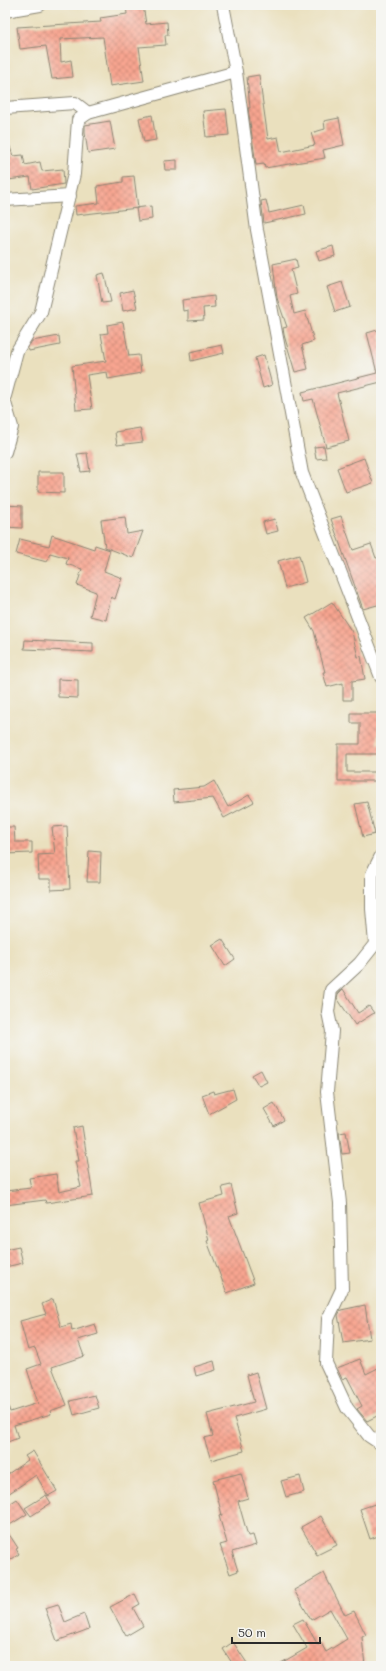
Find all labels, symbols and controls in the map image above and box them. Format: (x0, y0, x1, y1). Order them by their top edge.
scale bar (232, 1619, 320, 1645)
text: 50 m (238, 1624, 266, 1640)

